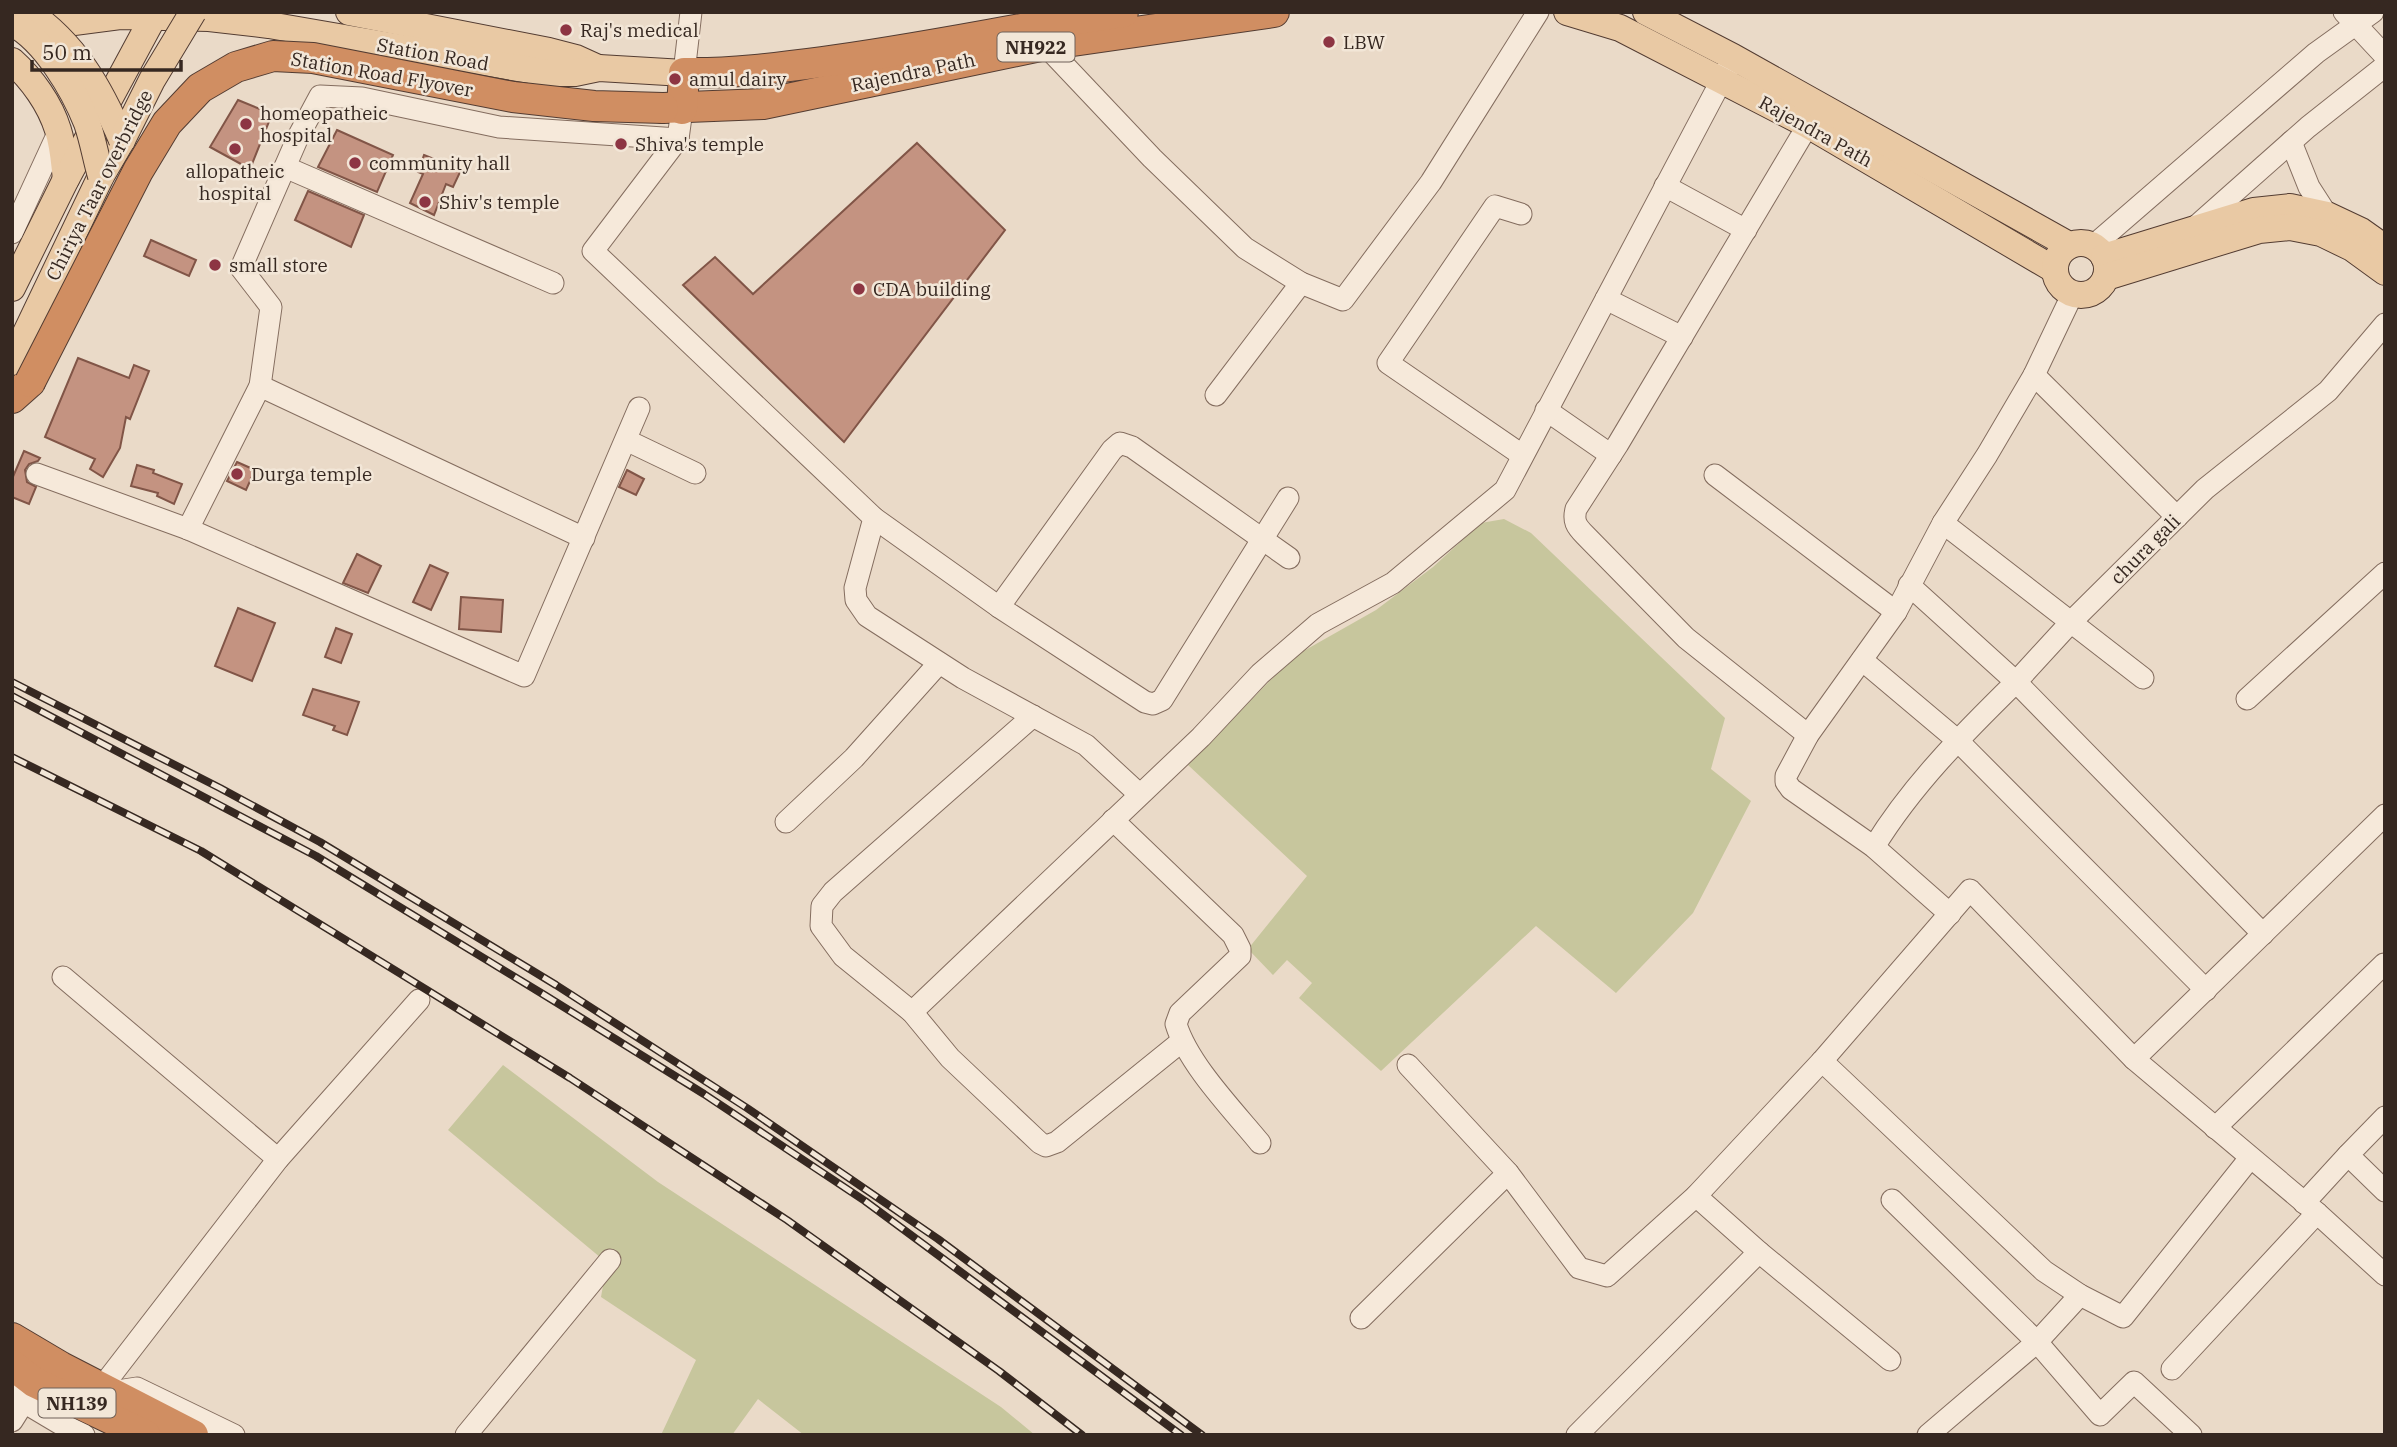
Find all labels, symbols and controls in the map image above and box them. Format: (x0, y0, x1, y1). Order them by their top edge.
place label: Raj's medical (580, 18, 699, 42)
marker: Raj's medical (558, 22, 574, 38)
scale bar (32, 28, 180, 72)
place label: LBW (1343, 30, 1385, 54)
street label: Station Road (375, 32, 491, 76)
road number: NH922 (998, 32, 1074, 62)
marker: LBW (1321, 34, 1337, 50)
text: 50 m (42, 38, 92, 66)
street label: Station Road Flyover (289, 46, 475, 102)
street label: Rajendra Path (849, 47, 977, 97)
place label: amul dairy (689, 67, 787, 91)
marker: amul dairy (667, 71, 683, 87)
street label: Chiriya Taar overbridge (40, 85, 158, 285)
street label: Rajendra Path (1755, 90, 1877, 172)
place label: homeopatheic hospital (260, 101, 388, 147)
marker: homeopatheic hospital (238, 116, 254, 132)
place label: Shiva's temple (635, 132, 764, 156)
marker: Shiva's temple (613, 136, 629, 152)
marker: allopatheic hospital (227, 141, 243, 157)
place label: community hall (369, 151, 511, 175)
marker: community hall (347, 155, 363, 171)
place label: allopatheic hospital (185, 159, 285, 205)
place label: Shiv's temple (439, 190, 559, 214)
marker: Shiv's temple (417, 194, 433, 210)
place label: small store (229, 253, 328, 277)
marker: small store (207, 257, 223, 273)
place label: CDA building (873, 277, 991, 301)
marker: CDA building (851, 281, 867, 297)
place label: Durga temple (251, 462, 372, 486)
marker: Durga temple (229, 466, 245, 482)
street label: chura gali (2105, 509, 2185, 589)
road number: NH139 (38, 1388, 116, 1418)

